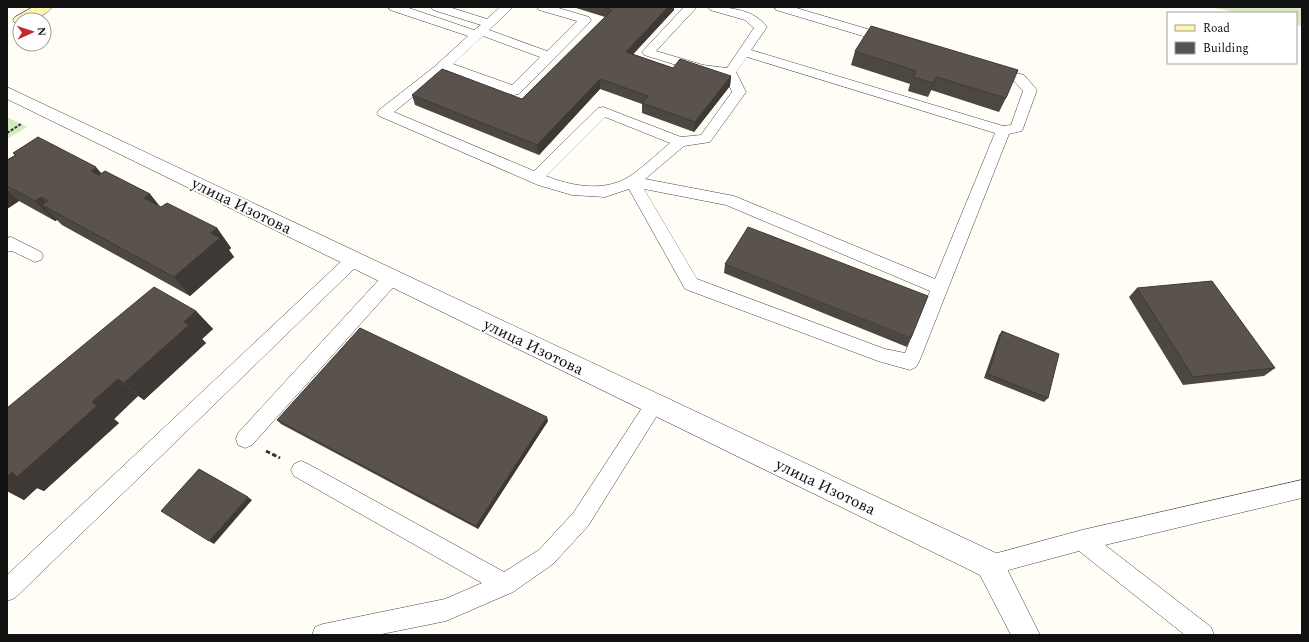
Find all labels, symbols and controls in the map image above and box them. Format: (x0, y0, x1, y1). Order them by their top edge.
north arrow (12, 12, 52, 52)
legend (1167, 12, 1297, 64)
text: Road (1203, 19, 1230, 38)
text: N (33, 27, 50, 36)
text: Building (1203, 39, 1249, 58)
street label: улица Изотова (187, 171, 296, 241)
street label: улица Изотова (479, 312, 588, 382)
street label: улица Изотова (771, 452, 880, 522)

